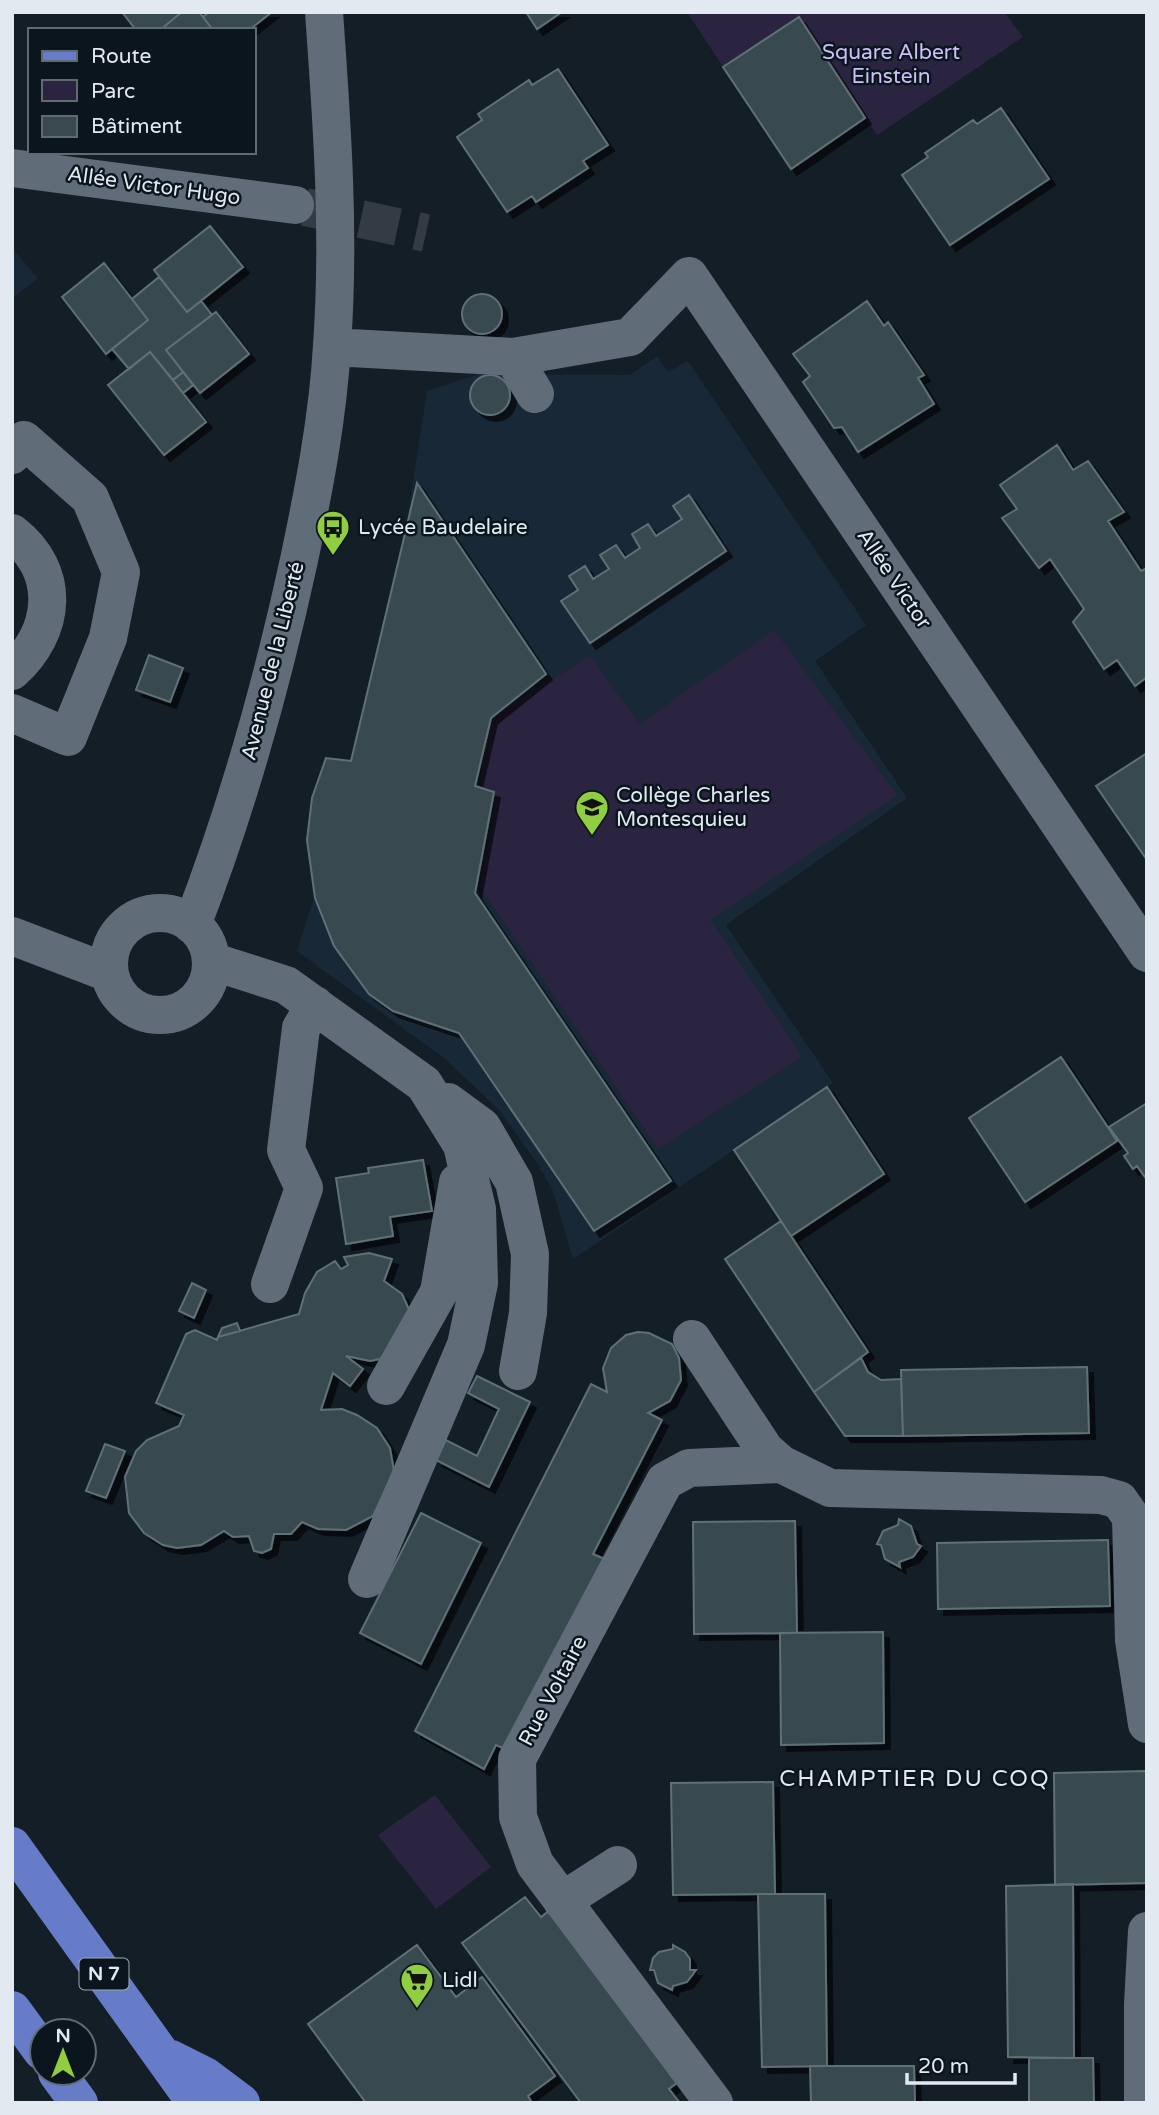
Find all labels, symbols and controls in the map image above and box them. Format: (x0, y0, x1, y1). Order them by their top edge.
legend (28, 28, 256, 154)
park label: Square Albert Einstein (822, 40, 960, 89)
text: Route (91, 44, 151, 69)
text: Parc (91, 79, 135, 104)
text: Bâtiment (91, 114, 182, 139)
street label: Allée Victor Hugo (66, 161, 242, 211)
bus stop icon: Lycée Baudelaire (314, 508, 352, 557)
place label: Lycée Baudelaire (358, 515, 528, 540)
street label: Allée Victor (852, 524, 936, 634)
street label: Avenue de la Liberté (236, 559, 310, 763)
place label: Collège Charles Montesquieu (616, 783, 770, 832)
school or university icon: Collège Charles Montesquieu (573, 788, 611, 837)
street label: Rue Voltaire (514, 1632, 593, 1750)
district label: CHAMPTIER DU COQ (779, 1765, 1051, 1793)
road number: N 7 (80, 1958, 128, 1990)
supermarket icon: Lidl (398, 1961, 436, 2010)
place label: Lidl (442, 1968, 478, 1993)
north arrow (28, 2017, 98, 2087)
text: N (55, 2025, 71, 2047)
scale bar (907, 2042, 1016, 2086)
text: 20 m (918, 2054, 969, 2079)

